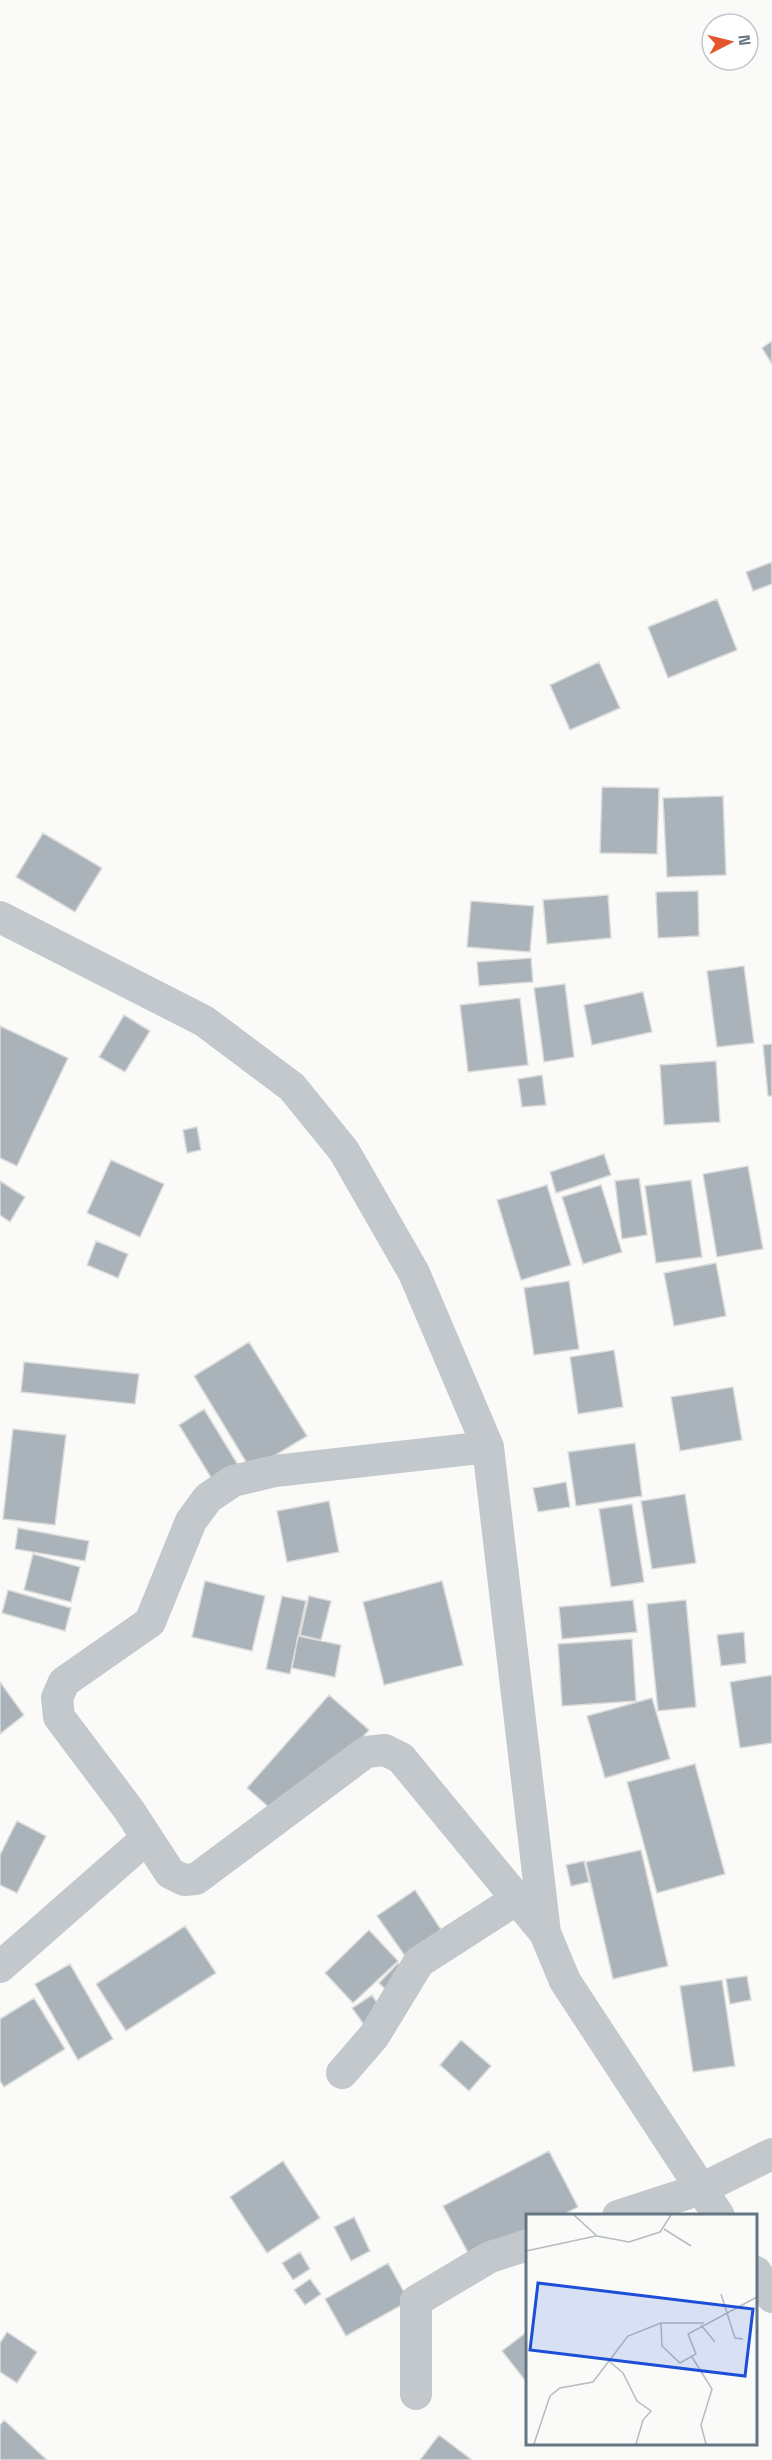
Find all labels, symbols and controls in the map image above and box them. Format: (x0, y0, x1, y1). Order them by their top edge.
north arrow (700, 12, 760, 72)
text: N (733, 34, 755, 47)
inset map (526, 2214, 757, 2445)

